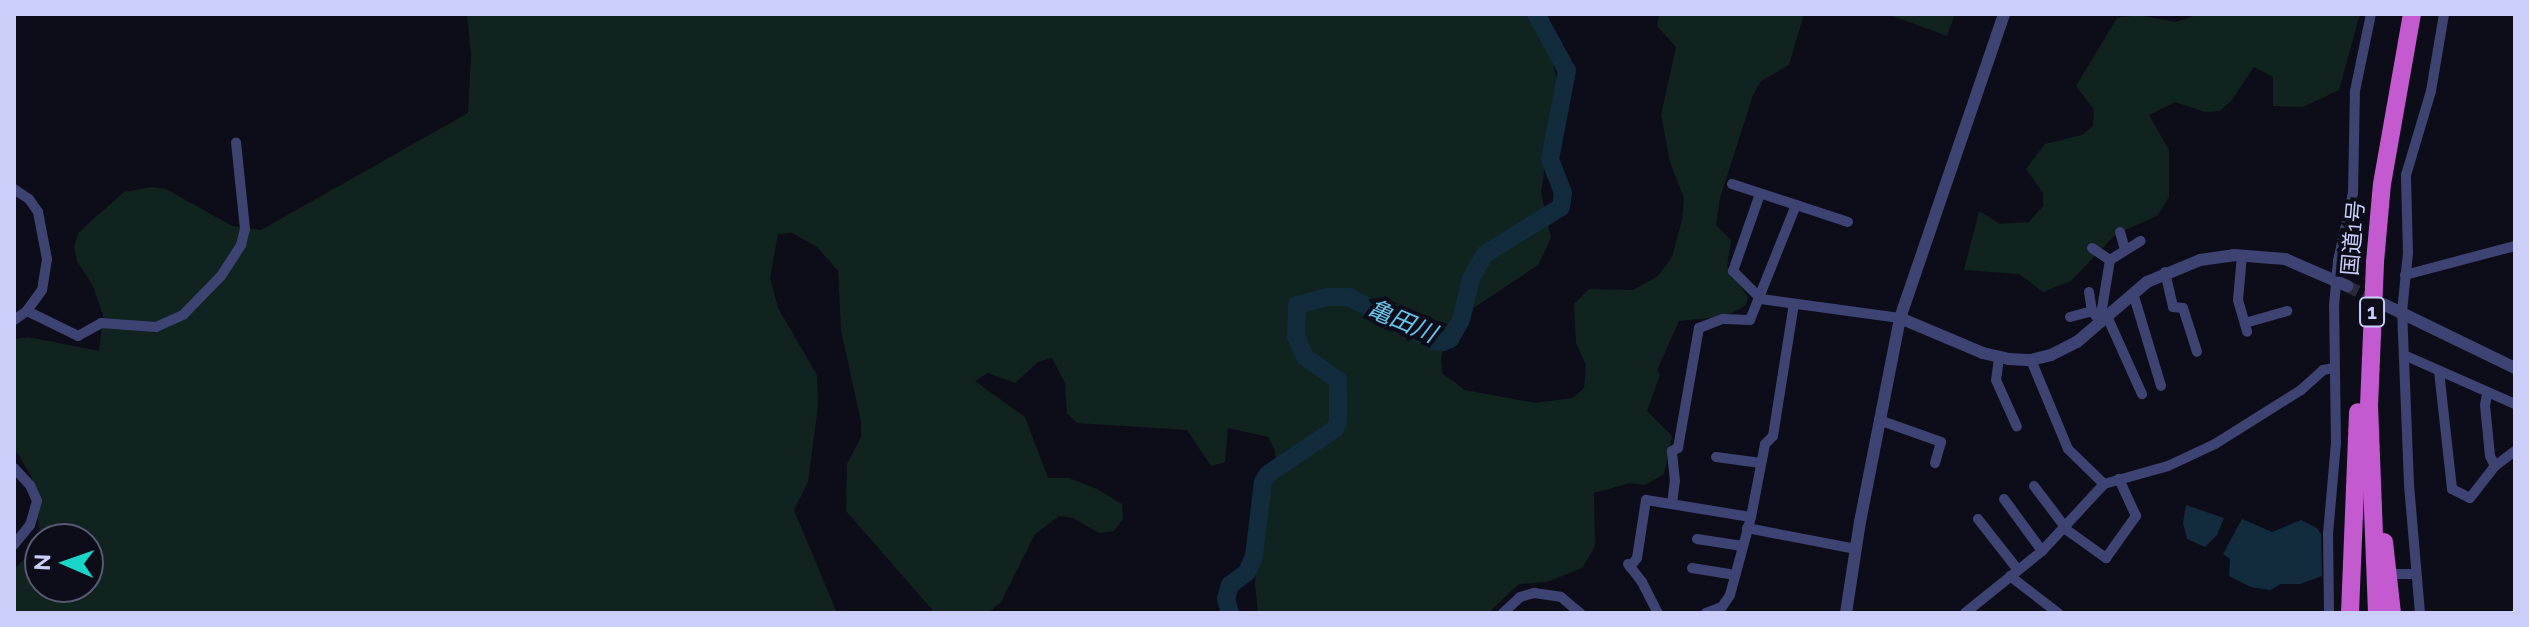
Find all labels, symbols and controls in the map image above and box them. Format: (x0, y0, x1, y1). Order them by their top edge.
street label: 国道1号 (2337, 199, 2369, 277)
water label: 亀田川 (1363, 294, 1441, 348)
road number: 1 (2358, 296, 2386, 328)
north arrow (24, 523, 104, 603)
text: N (29, 553, 55, 571)

